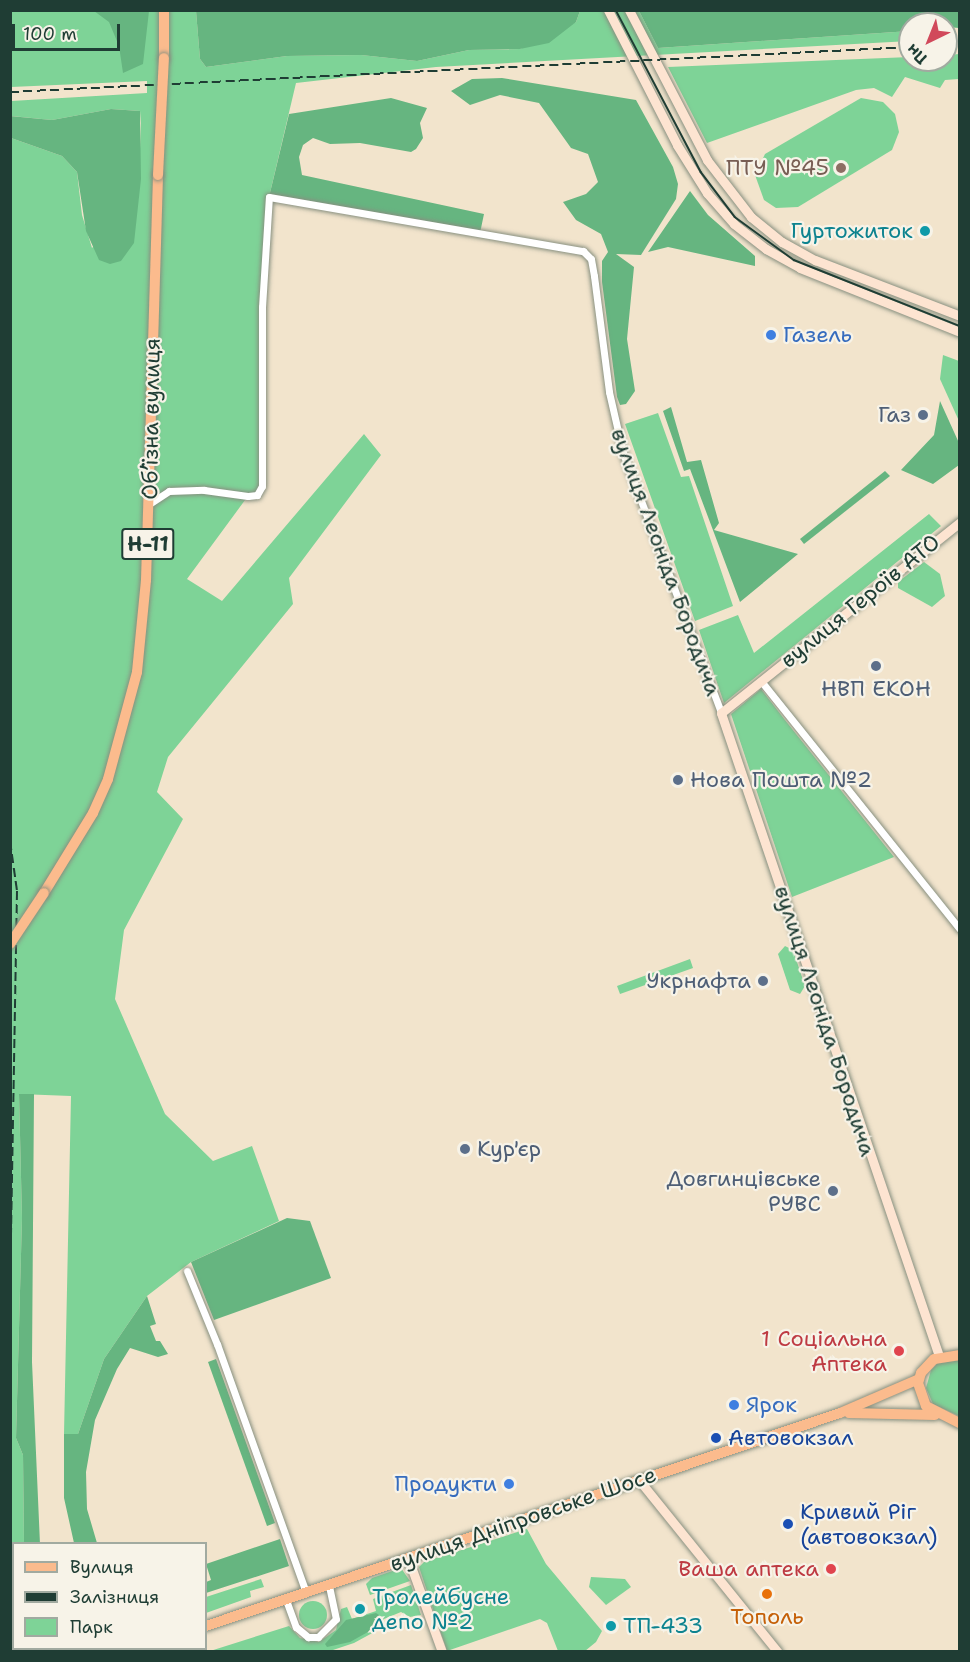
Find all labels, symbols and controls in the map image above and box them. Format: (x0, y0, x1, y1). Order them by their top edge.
scale bar (15, 12, 123, 50)
north arrow (898, 12, 958, 72)
text: 100 m (23, 22, 77, 46)
text: Пн (902, 39, 932, 69)
place label: ПТУ №45 (726, 155, 829, 181)
marker: ПТУ №45 (834, 161, 848, 175)
place label: Гуртожиток (791, 218, 913, 244)
marker: Гуртожиток (918, 224, 932, 238)
place label: Газель (783, 322, 852, 348)
marker: Газель (764, 328, 778, 342)
street label: Обʼїзна вулиця (136, 338, 166, 500)
place label: Газ (878, 402, 911, 428)
marker: Газ (916, 408, 930, 422)
street label: вулиця Леоніда Бородича (605, 425, 727, 699)
road number: Н-11 (121, 526, 175, 562)
street label: вулиця Героїв АТО (775, 529, 945, 673)
marker: НВП ЕКОН (869, 659, 883, 673)
place label: НВП ЕКОН (821, 676, 931, 702)
place label: Нова Пошта №2 (690, 767, 872, 793)
marker: Нова Пошта №2 (671, 773, 685, 787)
street label: вулиця Леоніда Бородича (769, 882, 881, 1160)
place label: Укрнафта (646, 968, 751, 994)
marker: Укрнафта (756, 974, 770, 988)
place label: Кур'єр (477, 1136, 541, 1162)
marker: Кур'єр (458, 1142, 472, 1156)
place label: Довгинцівське РУВС (666, 1165, 821, 1216)
marker: Довгинцівське РУВС (826, 1184, 840, 1198)
place label: 1 Соціальна Аптека (761, 1325, 887, 1376)
marker: 1 Соціальна Аптека (892, 1344, 906, 1358)
place label: Ярок (746, 1392, 797, 1418)
marker: Ярок (727, 1398, 741, 1412)
place label: Автовокзал (728, 1425, 853, 1451)
marker: Автовокзал (709, 1431, 723, 1445)
street label: вулиця Дніпровське Шосе (386, 1461, 660, 1577)
place label: Продукти (395, 1471, 497, 1497)
marker: Продукти (502, 1477, 516, 1491)
place label: Кривий Ріг (автовокзал) (800, 1498, 937, 1550)
marker: Кривий Ріг (автовокзал) (781, 1517, 795, 1531)
legend (12, 1542, 207, 1650)
text: Вулиця (70, 1555, 134, 1579)
place label: Ваша аптека (678, 1556, 819, 1582)
marker: Ваша аптека (824, 1562, 838, 1576)
place label: Тролейбусне депо №2 (372, 1583, 509, 1634)
text: Залізниця (70, 1585, 159, 1609)
marker: Тополь (760, 1587, 774, 1601)
marker: Тролейбусне депо №2 (353, 1602, 367, 1616)
place label: Тополь (730, 1604, 804, 1630)
place label: ТП-433 (623, 1613, 703, 1639)
text: Парк (70, 1615, 113, 1639)
marker: ТП-433 (604, 1619, 618, 1633)

